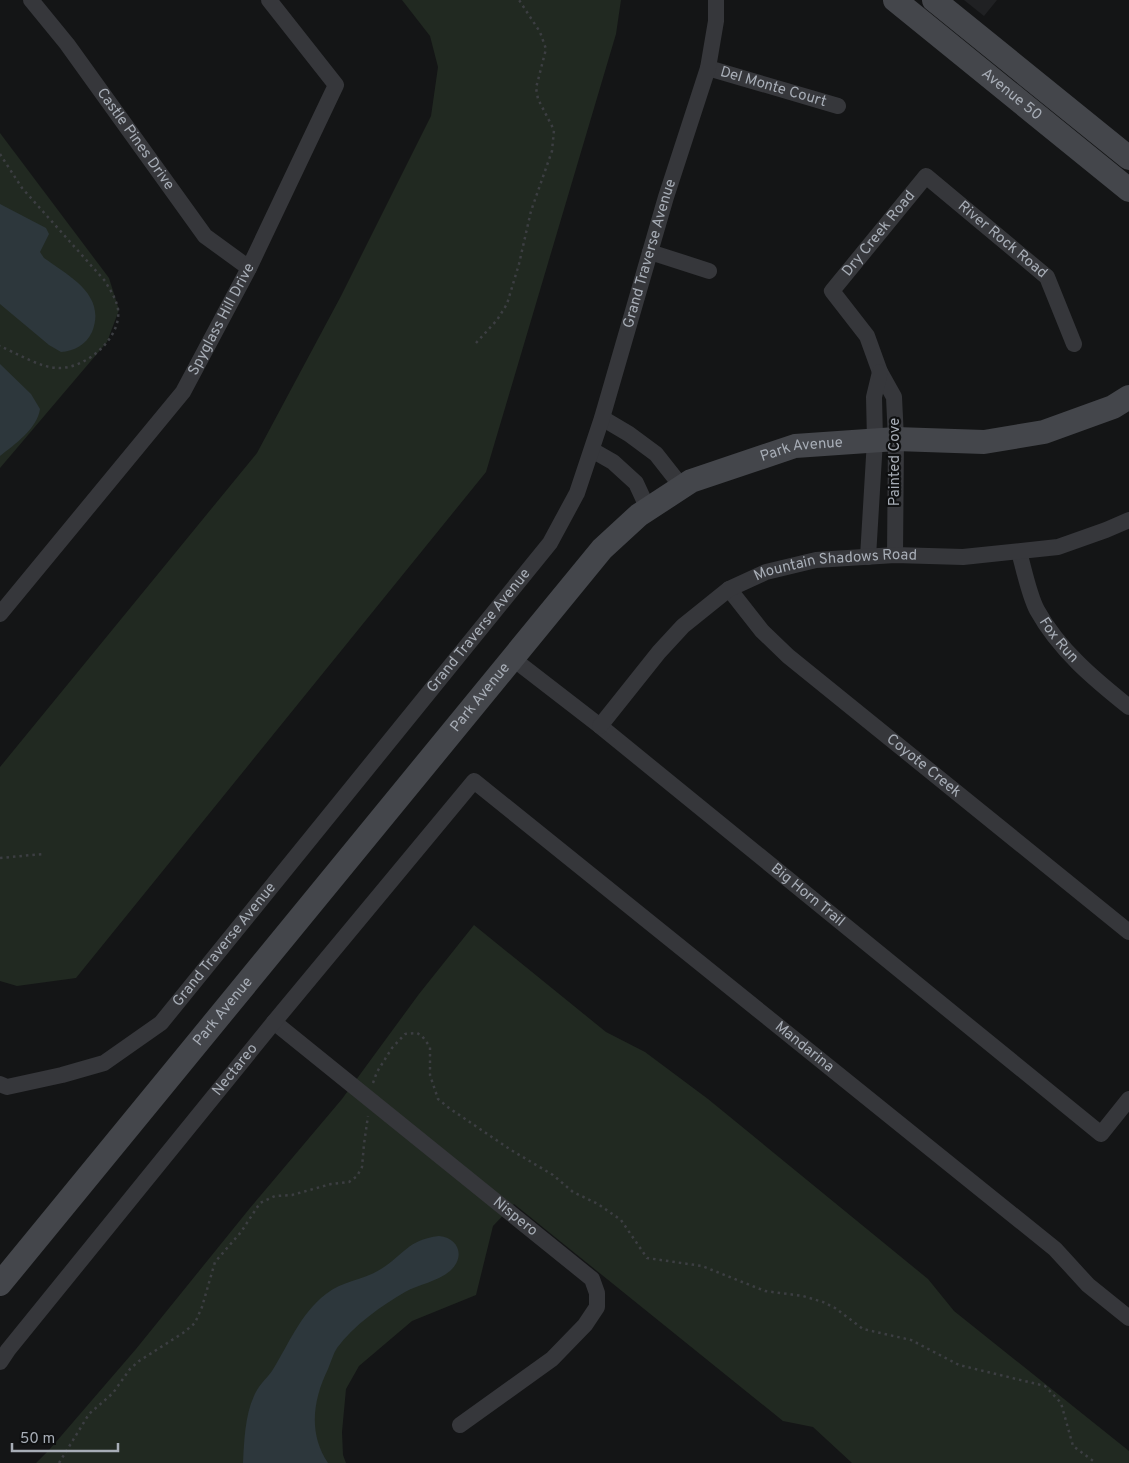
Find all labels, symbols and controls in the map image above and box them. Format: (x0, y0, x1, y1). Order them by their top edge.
street label: Del Monte Court (718, 63, 829, 112)
street label: Avenue 50 (977, 64, 1046, 125)
street label: Castle Pines Drive (92, 84, 179, 194)
street label: Grand Traverse Avenue (619, 177, 681, 331)
street label: Dry Creek Road (838, 187, 920, 281)
street label: River Rock Road (954, 197, 1051, 283)
street label: Spyglass Hill Drive (184, 260, 259, 379)
street label: Painted Cove (886, 418, 905, 506)
street label: Park Avenue (758, 433, 843, 467)
street label: Mountain Shadows Road (751, 545, 917, 586)
street label: Grand Traverse Avenue (423, 565, 535, 697)
street label: Fox Run (1034, 614, 1083, 667)
street label: Park Avenue (446, 659, 514, 736)
street label: Coyote Creek (882, 730, 965, 802)
street label: Big Horn Trail (767, 859, 849, 931)
street label: Grand Traverse Avenue (168, 879, 280, 1011)
street label: Park Avenue (189, 973, 257, 1050)
street label: Mandarina (771, 1017, 838, 1077)
street label: Nectareo (208, 1040, 262, 1100)
street label: Nispero (489, 1193, 541, 1241)
scale bar (12, 1420, 119, 1452)
text: 50 m (20, 1430, 55, 1449)

